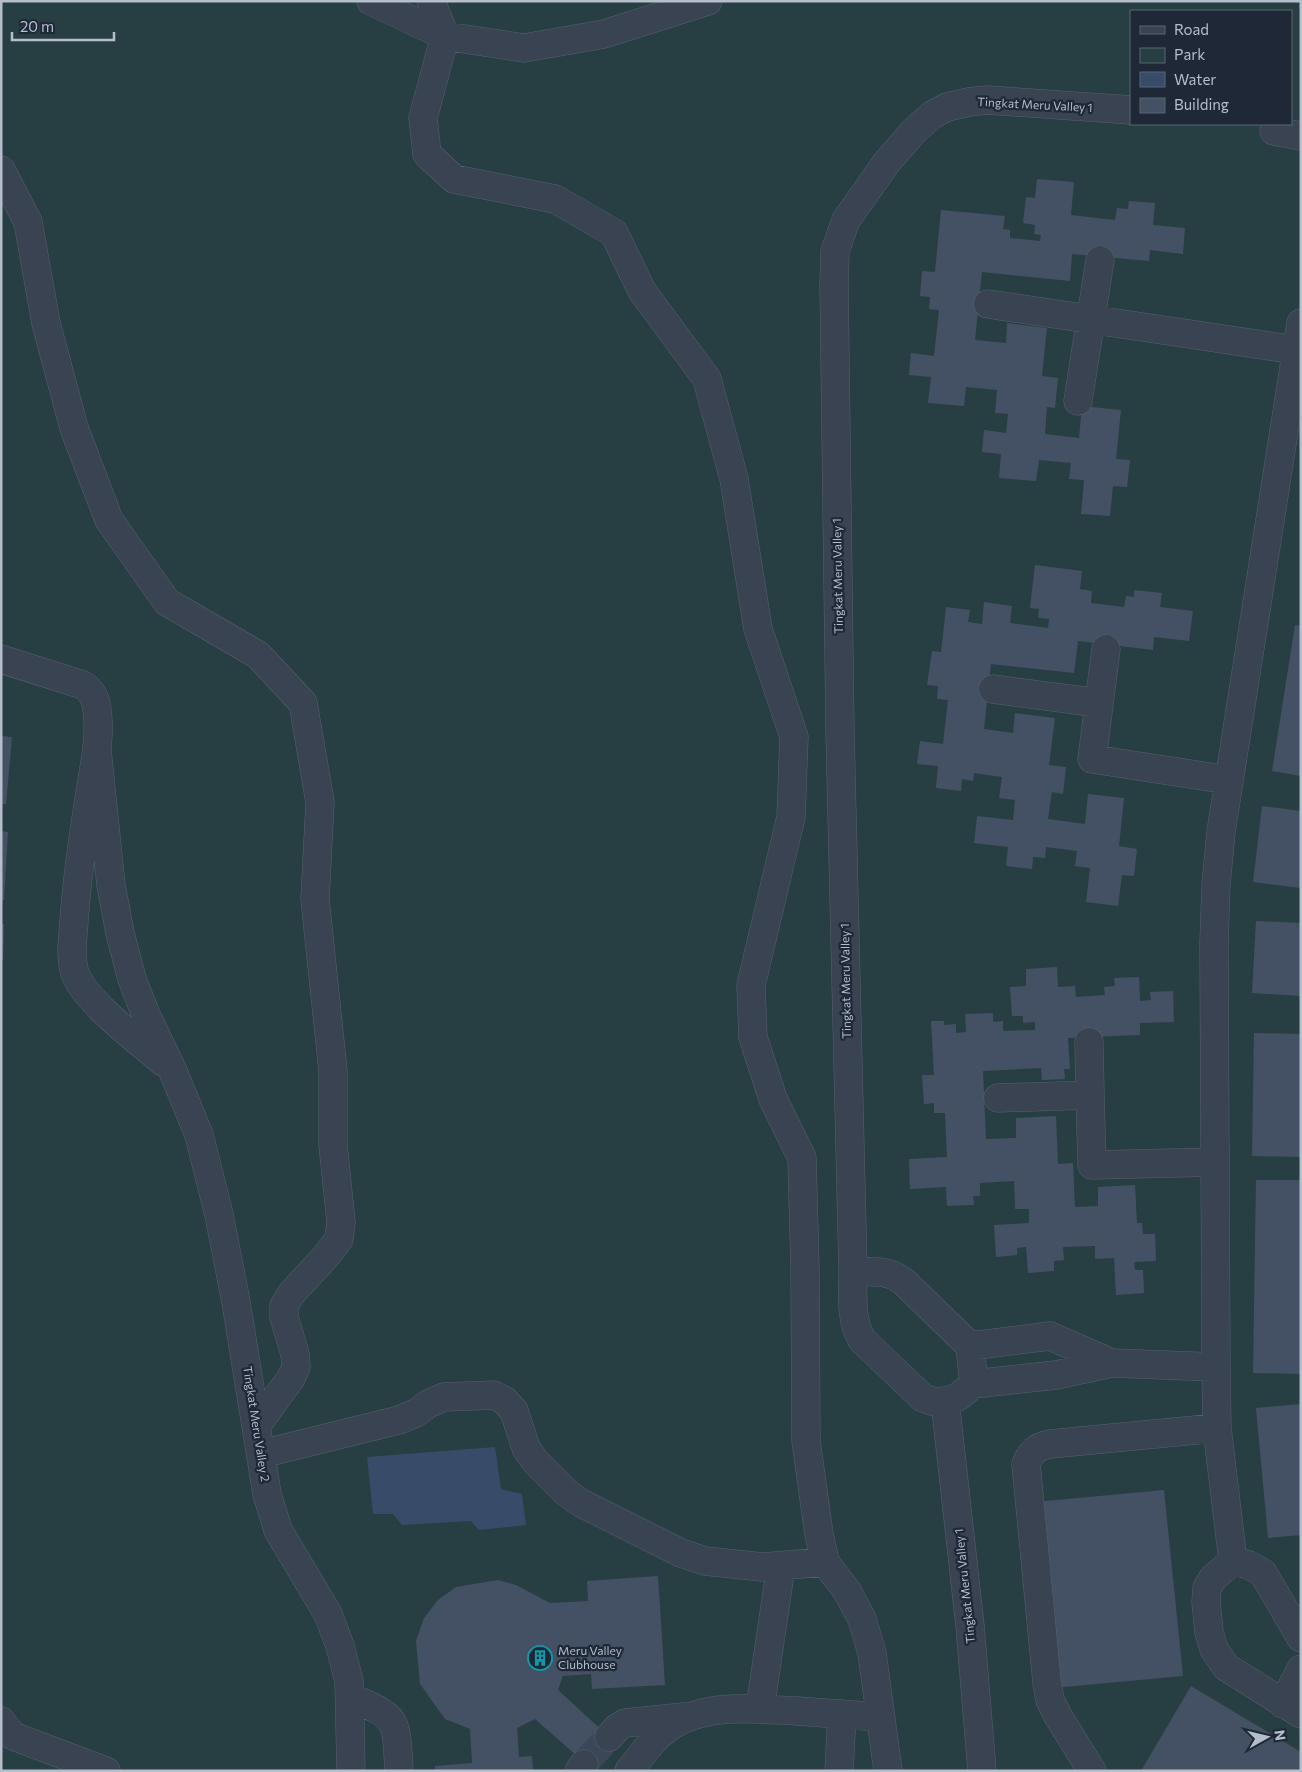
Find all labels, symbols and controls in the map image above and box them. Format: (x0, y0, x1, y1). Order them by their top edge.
scale bar (12, 10, 115, 42)
legend (1130, 10, 1292, 125)
text: 20 m (20, 17, 54, 35)
text: Road (1174, 20, 1209, 38)
text: Park (1174, 45, 1205, 63)
text: Water (1174, 70, 1216, 88)
street label: Tingkat Meru Valley 1 (977, 94, 1093, 114)
text: Building (1174, 95, 1229, 113)
street label: Tingkat Meru Valley 1 (829, 518, 845, 634)
street label: Tingkat Meru Valley 1 (837, 923, 853, 1039)
street label: Tingkat Meru Valley 2 (241, 1365, 273, 1483)
street label: Tingkat Meru Valley 1 (951, 1528, 977, 1644)
place label: Meru Valley Clubhouse (558, 1643, 622, 1671)
building icon: Meru Valley Clubhouse (527, 1645, 553, 1671)
north arrow (1242, 1712, 1292, 1762)
text: N (1271, 1729, 1290, 1742)

